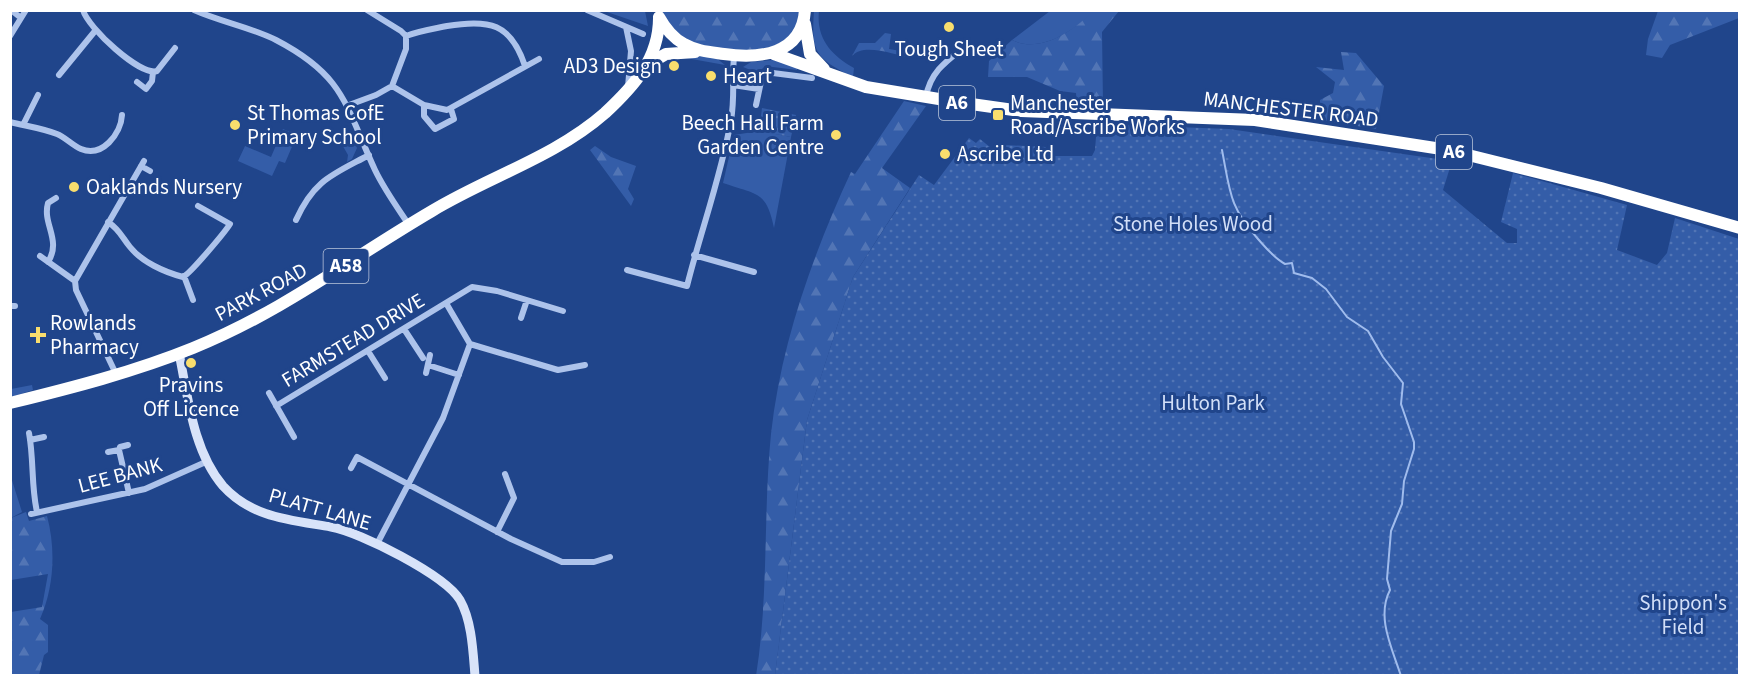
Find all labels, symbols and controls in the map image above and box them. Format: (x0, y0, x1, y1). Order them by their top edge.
marker: Tough Sheet (942, 20, 956, 34)
place label: Tough Sheet (894, 34, 1004, 64)
place label: AD3 Design (564, 51, 662, 81)
marker: AD3 Design (667, 59, 681, 73)
place label: Heart (723, 61, 772, 91)
marker: Heart (704, 69, 718, 83)
street label: MANCHESTER ROAD (1202, 83, 1380, 135)
road number: A6 (939, 86, 975, 120)
place label: Manchester Road/Ascribe Works (1010, 88, 1185, 142)
place label: St Thomas CofE Primary School (247, 98, 385, 152)
place label: Beech Hall Farm Garden Centre (681, 108, 824, 162)
marker: Manchester Road/Ascribe Works (991, 108, 1005, 122)
marker: St Thomas CofE Primary School (228, 118, 242, 132)
marker: Beech Hall Farm Garden Centre (829, 128, 843, 142)
road number: A6 (1436, 135, 1472, 169)
place label: Ascribe Ltd (957, 139, 1054, 169)
marker: Ascribe Ltd (938, 147, 952, 161)
place label: Oaklands Nursery (86, 172, 242, 202)
marker: Oaklands Nursery (67, 180, 81, 194)
park label: Stone Holes Wood (1113, 209, 1273, 239)
road number: A58 (324, 249, 368, 283)
street label: PARK ROAD (210, 255, 312, 329)
street label: FARMSTEAD DRIVE (276, 285, 430, 395)
place label: Rowlands Pharmacy (50, 308, 139, 362)
marker: Rowlands Pharmacy (31, 328, 45, 342)
marker: Pravins Off Licence (184, 356, 198, 370)
place label: Pravins Off Licence (143, 370, 239, 424)
park label: Hulton Park (1161, 388, 1265, 418)
street label: LEE BANK (75, 449, 166, 501)
street label: PLATT LANE (265, 480, 375, 538)
park label: Shippon's Field (1639, 588, 1727, 642)

